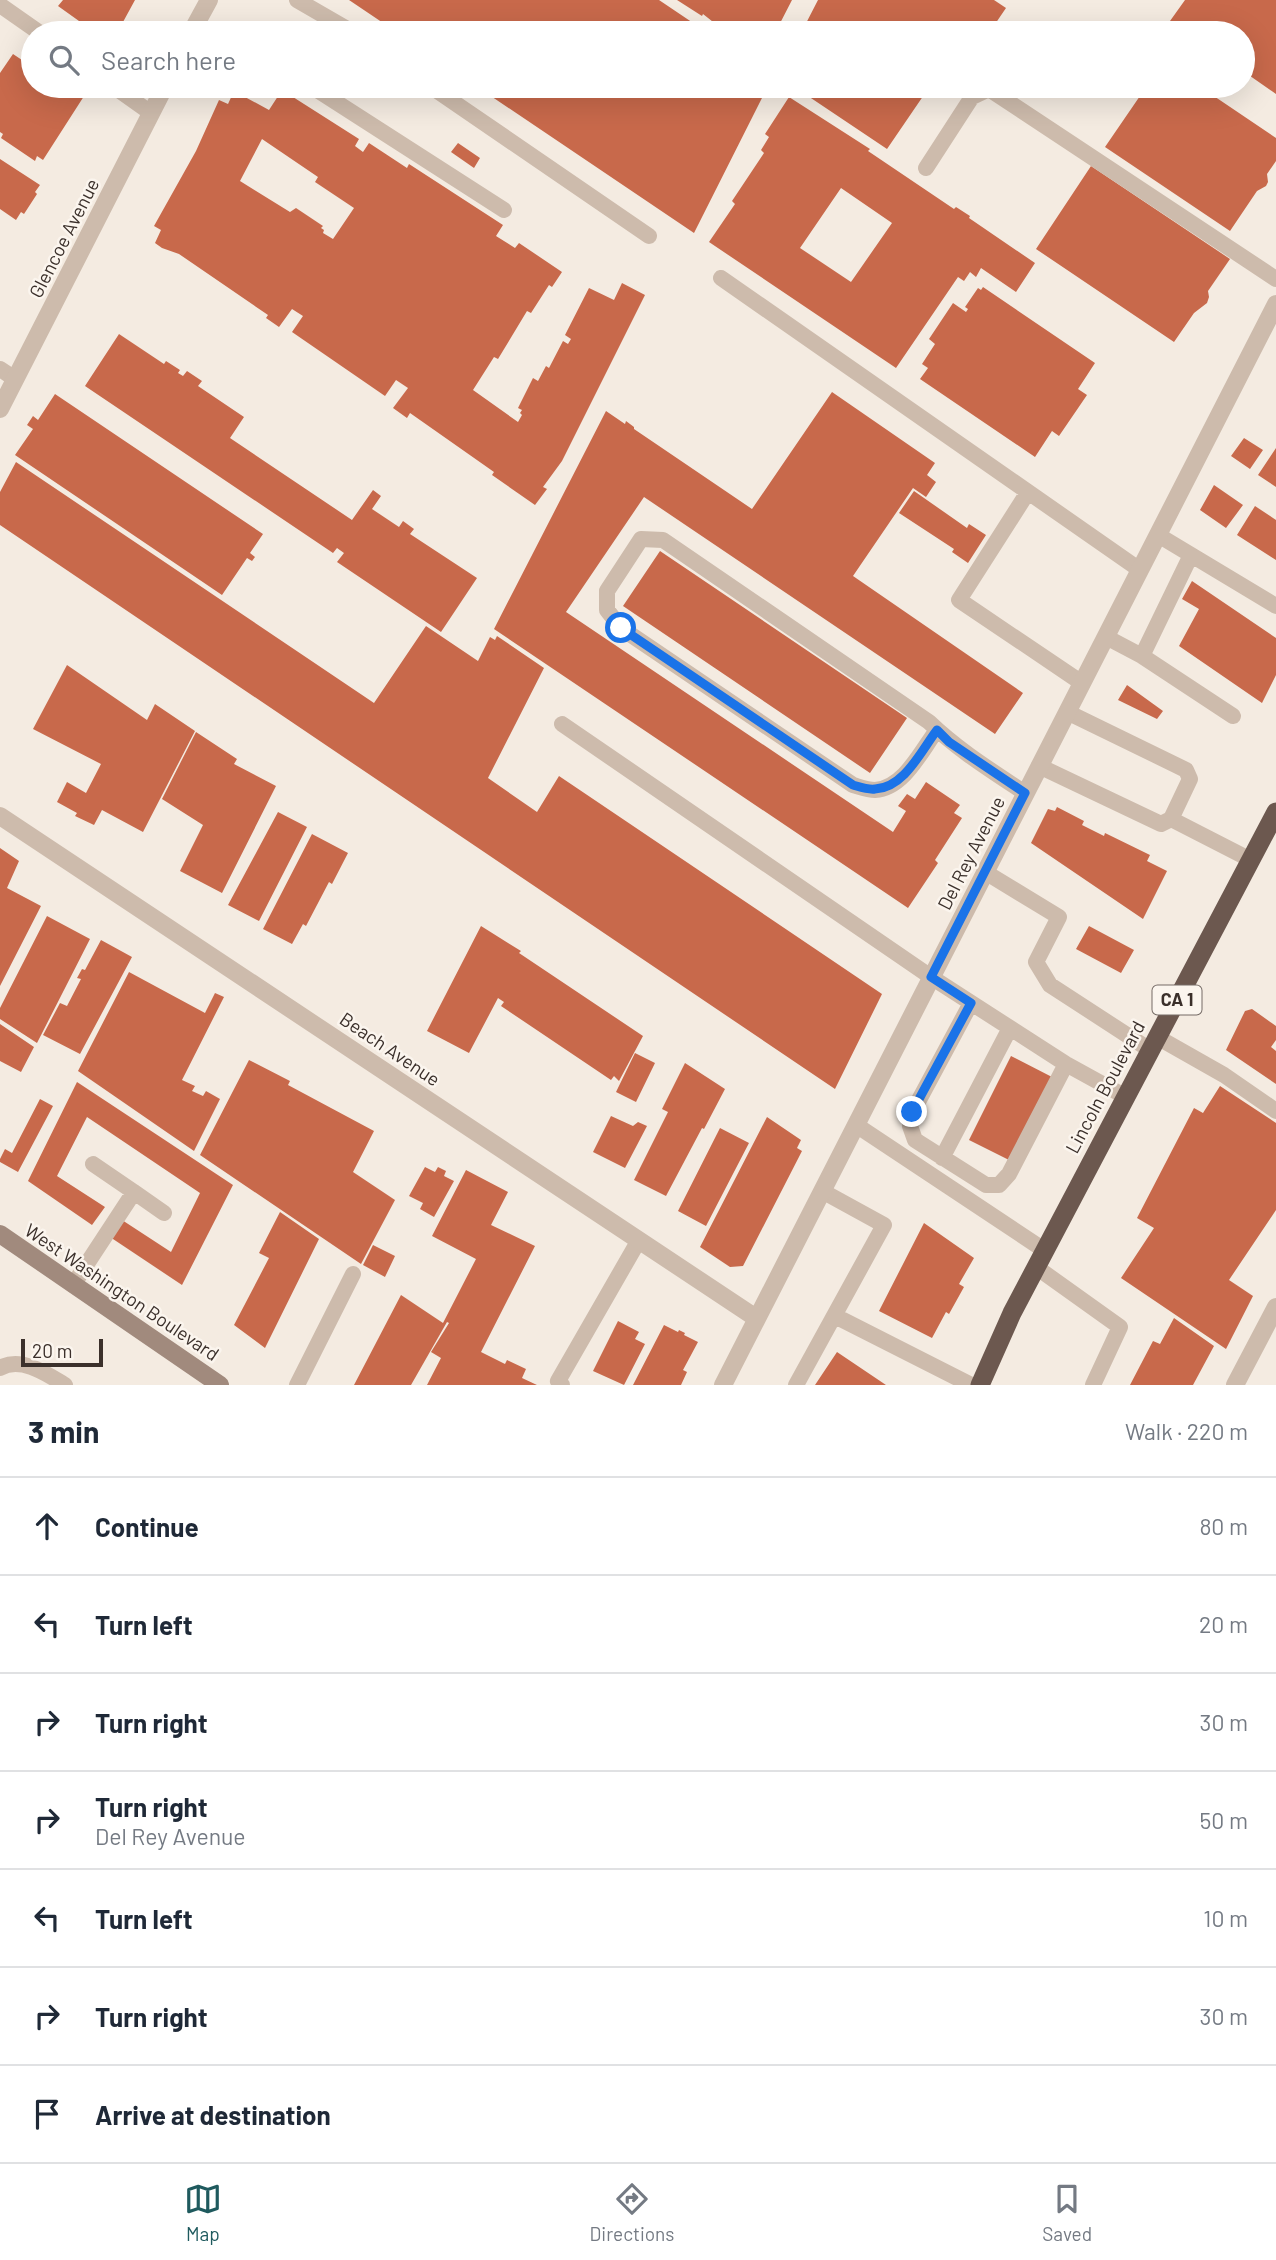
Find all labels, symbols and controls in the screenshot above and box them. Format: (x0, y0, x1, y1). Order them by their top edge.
search box (21, 21, 1255, 98)
icon: search (45, 41, 83, 79)
text: Search here (101, 44, 236, 75)
street label: Glencoe Avenue (24, 174, 103, 301)
route start (605, 612, 636, 643)
street label: Del Rey Avenue (932, 792, 1009, 913)
road number: CA 1 (1152, 986, 1202, 1015)
street label: Beach Avenue (336, 1007, 445, 1091)
street label: Lincoln Boulevard (1060, 1017, 1149, 1157)
route end (896, 1096, 927, 1127)
street label: West Washington Boulevard (21, 1218, 224, 1365)
scale bar (21, 1336, 103, 1368)
text: 20 m (32, 1339, 72, 1362)
text: 3 min (28, 1413, 99, 1449)
text: Walk · 220 m (1125, 1417, 1248, 1445)
icon: ahead (28, 1507, 66, 1545)
text: Continue (95, 1511, 199, 1542)
text: 80 m (1199, 1512, 1248, 1540)
icon: left (28, 1605, 66, 1643)
text: Turn left (95, 1609, 193, 1640)
text: 20 m (1199, 1610, 1248, 1638)
icon: right (28, 1703, 66, 1741)
text: Turn right (95, 1707, 208, 1738)
text: 30 m (1200, 1708, 1248, 1736)
text: Turn right (95, 1791, 208, 1822)
icon: right (28, 1801, 66, 1839)
text: 50 m (1200, 1806, 1248, 1834)
text: Del Rey Avenue (95, 1822, 246, 1850)
icon: left (28, 1899, 66, 1937)
text: Turn left (95, 1903, 193, 1934)
text: 10 m (1203, 1904, 1248, 1932)
icon: right (28, 1997, 66, 2035)
text: Turn right (95, 2001, 208, 2032)
text: 30 m (1200, 2002, 1248, 2030)
icon: arrive (28, 2095, 66, 2133)
text: Arrive at destination (95, 2099, 331, 2130)
tab: Map (184, 2180, 222, 2245)
tab: Directions (590, 2180, 675, 2245)
tab: Saved (1042, 2180, 1092, 2245)

